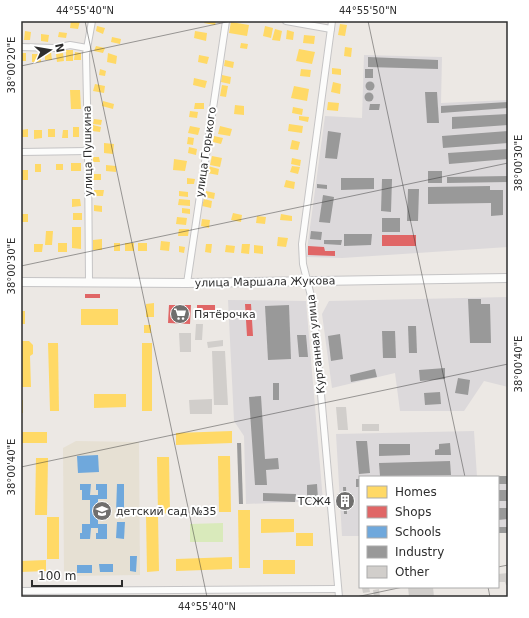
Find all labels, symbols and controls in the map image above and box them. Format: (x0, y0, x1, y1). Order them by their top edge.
text: 44°55'40"N (56, 5, 114, 16)
text: 44°55'50"N (339, 5, 397, 16)
north arrow (30, 30, 70, 70)
text: 38°00'20"E (6, 37, 17, 93)
text: N (52, 42, 67, 54)
street label: улица Пушкина (81, 105, 95, 197)
street label: улица Горького (193, 106, 219, 198)
text: 38°00'30"E (513, 135, 524, 191)
text: 38°00'30"E (6, 238, 17, 294)
street label: улица Маршала Жукова (195, 274, 335, 290)
street label: Курганная улица (304, 294, 328, 394)
supermarket icon: Пятёрочка (169, 303, 191, 325)
place label: Пятёрочка (194, 308, 256, 321)
text: 38°00'40"E (513, 336, 524, 392)
text: 38°00'40"E (6, 439, 17, 495)
legend (359, 476, 499, 588)
text: Homes (395, 485, 437, 499)
building icon: ТСЖ4 (334, 490, 356, 512)
place label: ТСЖ4 (297, 495, 331, 508)
school or university icon: детский сад №35 (91, 500, 113, 522)
place label: детский сад №35 (116, 505, 217, 518)
text: Shops (395, 505, 431, 519)
text: Schools (395, 525, 441, 539)
text: Industry (395, 545, 444, 559)
scale bar (32, 562, 122, 588)
text: Other (395, 565, 429, 579)
text: 100 m (38, 569, 76, 583)
text: 44°55'40"N (178, 601, 236, 612)

